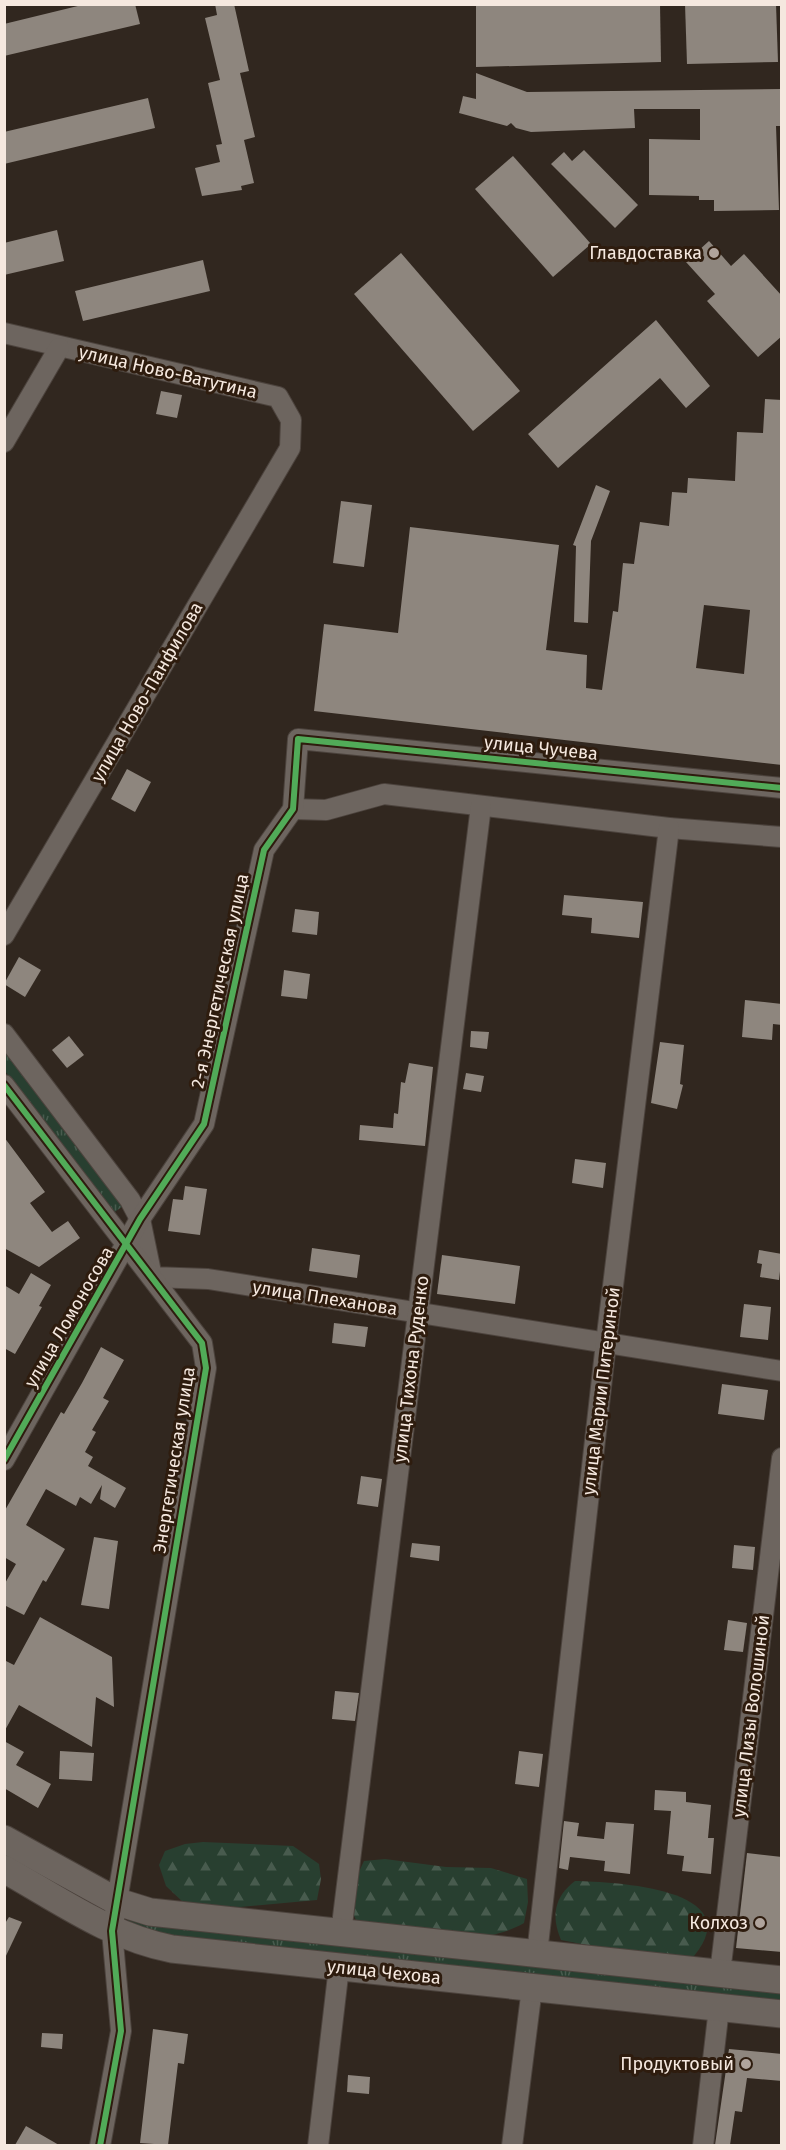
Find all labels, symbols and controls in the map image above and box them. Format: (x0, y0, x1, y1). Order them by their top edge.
place label: Главдоставка (589, 242, 702, 264)
marker: Главдоставка (707, 246, 721, 260)
street label: улица Ново-Ватутина (77, 341, 259, 403)
street label: улица Ново-Панфилова (86, 598, 208, 786)
street label: улица Чучева (483, 731, 599, 765)
street label: 2-я Энергетическая улица (186, 872, 254, 1090)
street label: улица Ломоносова (20, 1242, 118, 1392)
street label: улица Тихона Руденко (389, 1274, 433, 1464)
street label: улица Плеханова (251, 1276, 399, 1320)
street label: улица Марии Питериной (577, 1286, 625, 1496)
street label: Энергетическая улица (148, 1365, 200, 1555)
street label: улица Лизы Волошиной (728, 1613, 774, 1819)
place label: Колхоз (689, 1912, 748, 1934)
marker: Колхоз (753, 1916, 767, 1930)
street label: улица Чехова (326, 1955, 442, 1989)
place label: Продуктовый (620, 2053, 734, 2075)
marker: Продуктовый (739, 2057, 753, 2071)

